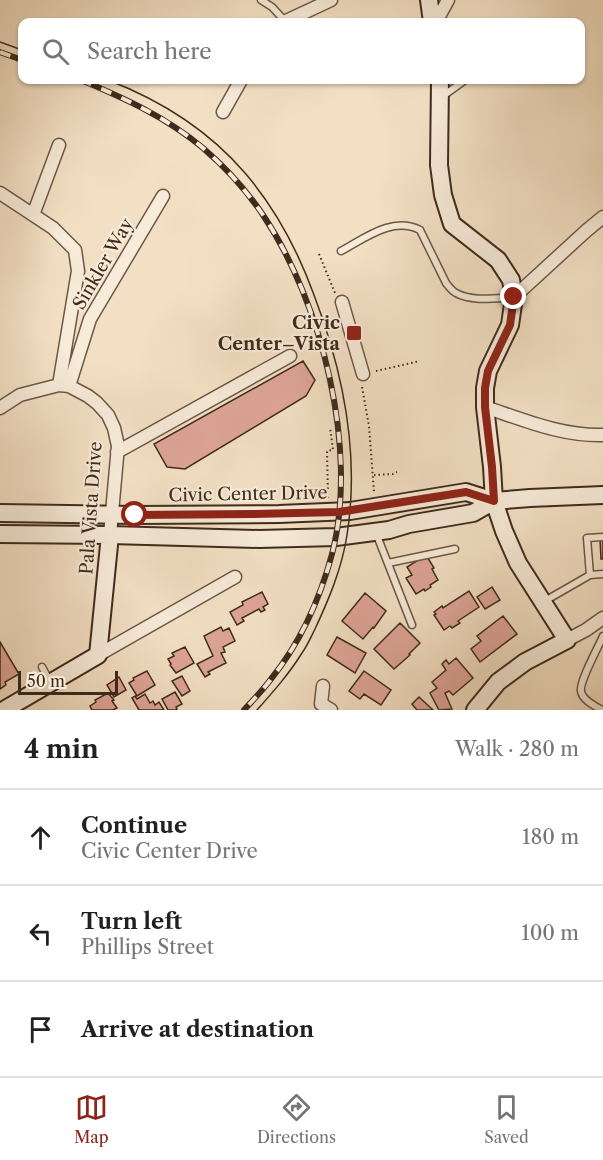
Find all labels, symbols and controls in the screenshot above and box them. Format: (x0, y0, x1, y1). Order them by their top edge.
search box (18, 18, 585, 84)
icon: search (39, 35, 72, 68)
text: Search here (87, 38, 212, 65)
street label: Sinkler Way (68, 214, 138, 314)
route end (500, 283, 526, 309)
place label: Civic Center–Vista (218, 312, 341, 355)
marker: Civic Center–Vista (345, 324, 363, 342)
street label: Pala Vista Drive (75, 441, 107, 575)
street label: Civic Center Drive (168, 482, 328, 506)
route start (121, 501, 147, 527)
scale bar (18, 668, 118, 696)
text: 50 m (27, 671, 65, 691)
text: 4 min (24, 733, 99, 765)
text: Walk · 280 m (455, 737, 579, 761)
text: Continue (81, 812, 187, 839)
icon: ahead (24, 821, 57, 854)
text: 180 m (522, 825, 579, 849)
text: Civic Center Drive (81, 839, 258, 863)
text: Turn left (81, 908, 182, 935)
icon: left (24, 917, 57, 950)
text: 100 m (521, 921, 579, 945)
text: Phillips Street (81, 935, 214, 959)
icon: arrive (24, 1013, 57, 1046)
text: Arrive at destination (81, 1016, 314, 1043)
tab: Map (74, 1091, 109, 1147)
tab: Directions (257, 1091, 336, 1147)
tab: Saved (484, 1091, 529, 1147)

